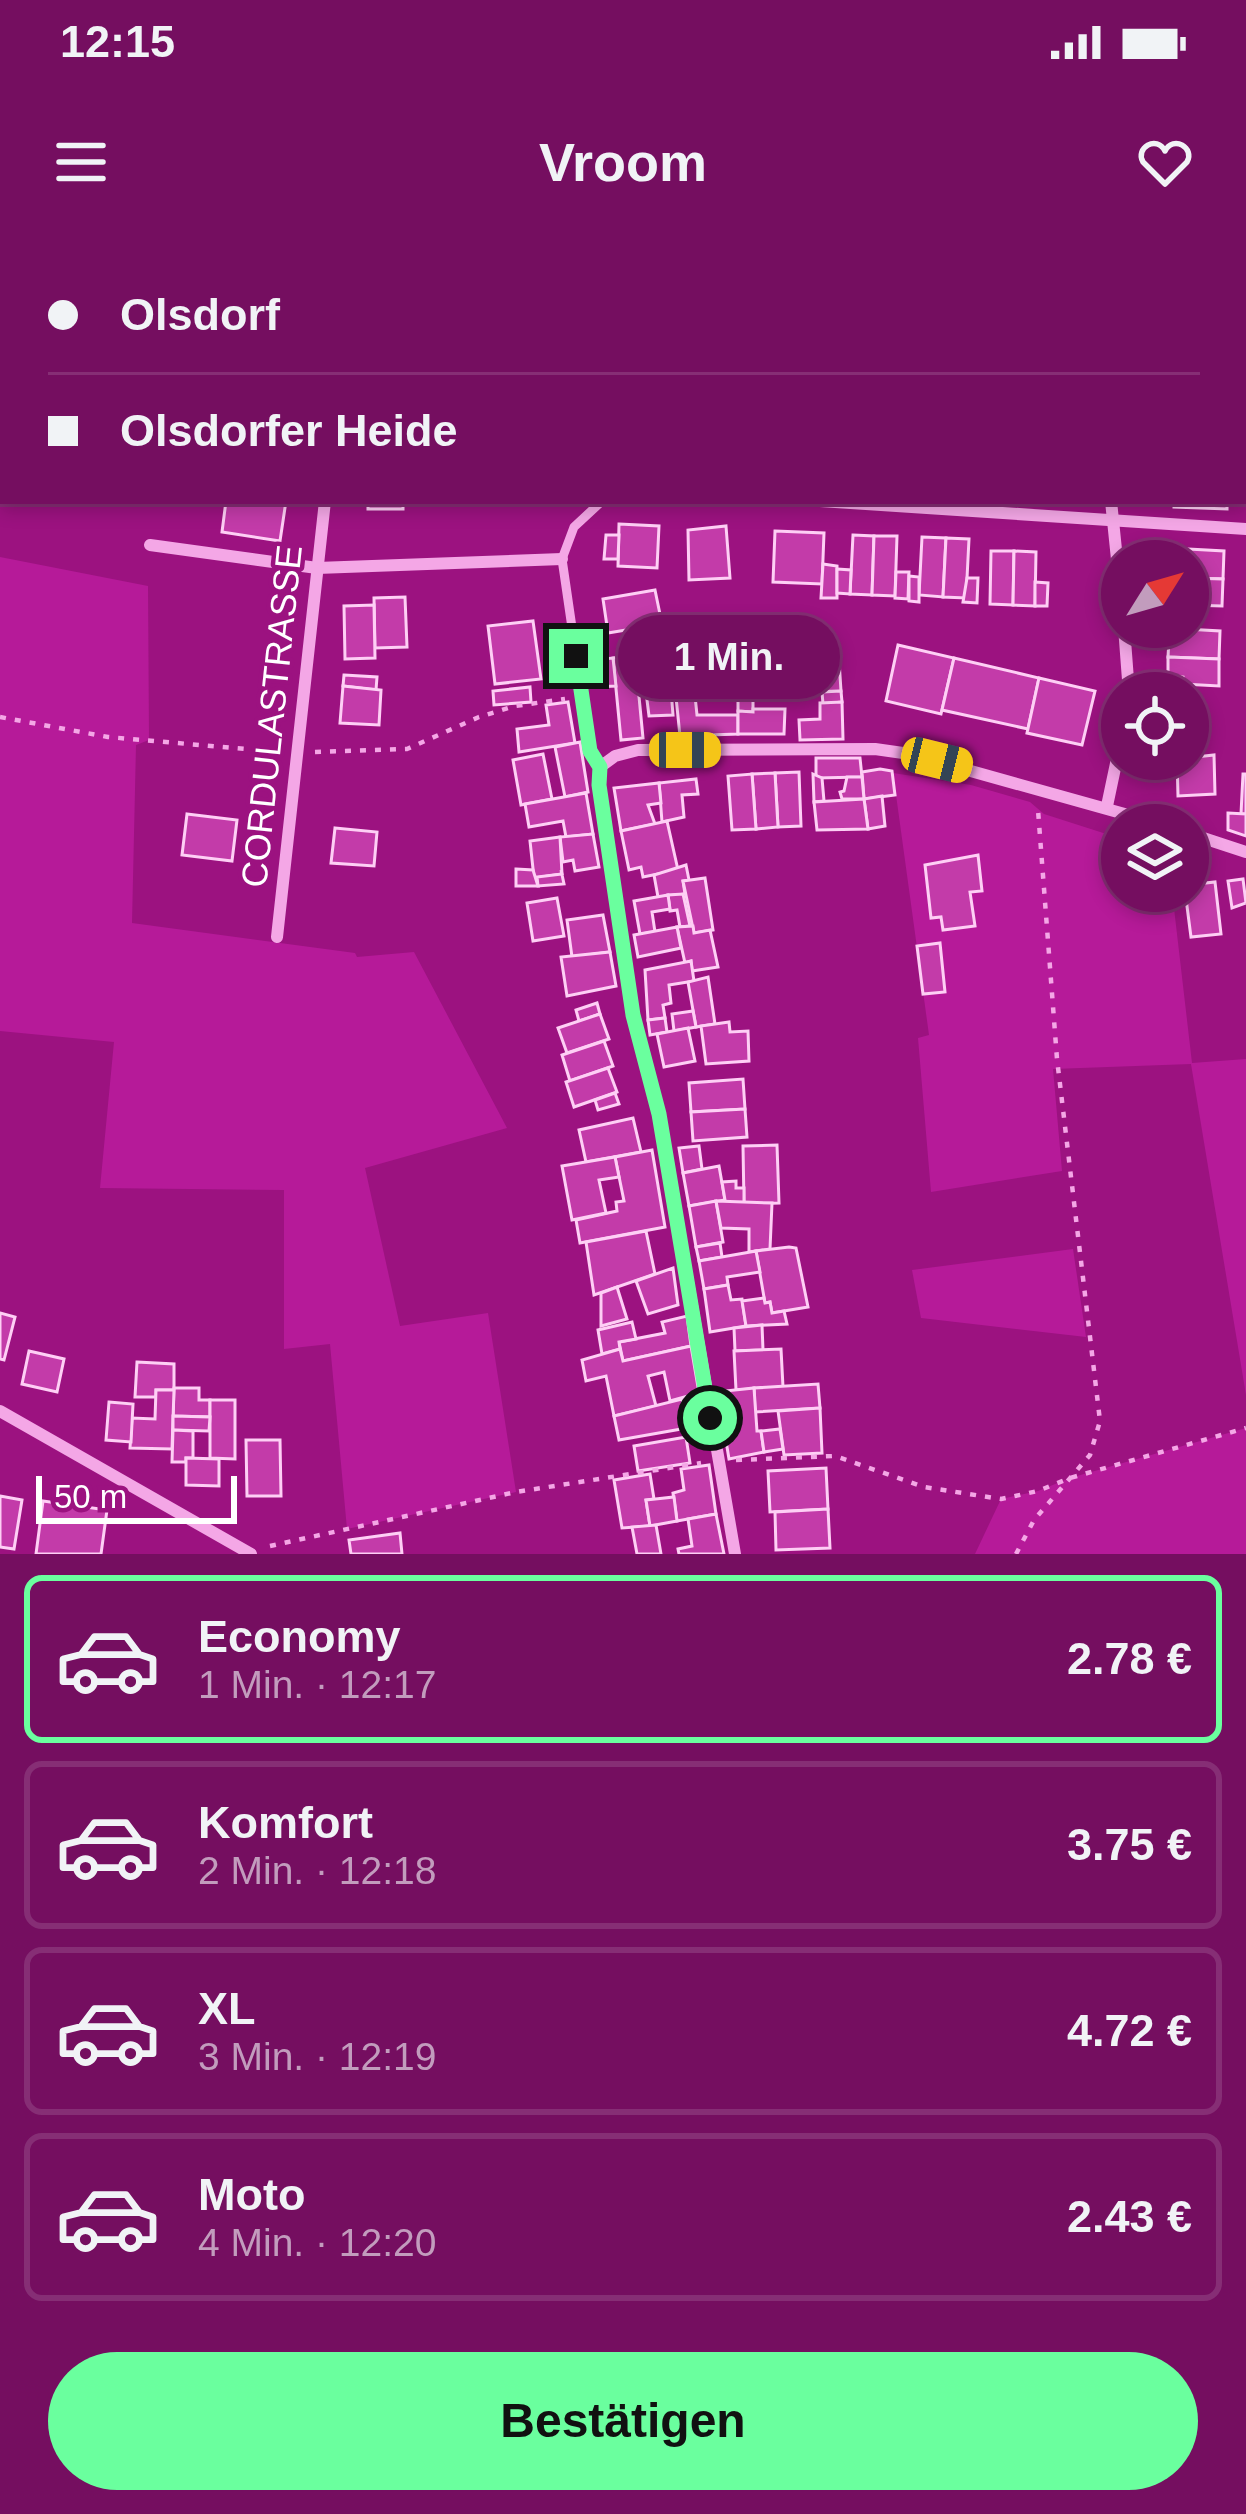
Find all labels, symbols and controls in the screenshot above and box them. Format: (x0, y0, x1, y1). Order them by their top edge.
text: 12:15 (60, 16, 175, 67)
icon: menu (48, 129, 114, 195)
icon: heart (1132, 129, 1198, 195)
text: Vroom (539, 132, 707, 192)
text: Olsdorf (120, 289, 280, 340)
text: Olsdorfer Heide (120, 405, 458, 456)
north arrow (1101, 540, 1209, 648)
map controls (1101, 540, 1209, 912)
street label: CORDULASTRASSE (233, 543, 310, 889)
callout: 1 Min. (618, 614, 840, 698)
route end (549, 629, 603, 683)
text: 1 Min. (674, 635, 784, 678)
button: locate (1101, 672, 1209, 780)
car (649, 732, 721, 768)
car (898, 734, 976, 786)
button: layers (1101, 804, 1209, 912)
route start (683, 1391, 737, 1445)
scale bar (36, 1470, 237, 1523)
text: 50 m (54, 1478, 127, 1515)
icon: car (54, 1605, 162, 1713)
text: Economy (198, 1611, 401, 1662)
text: 2.78 € (1067, 1633, 1192, 1684)
text: 1 Min. · 12:17 (198, 1663, 436, 1706)
icon: car (54, 1791, 162, 1899)
text: Komfort (198, 1797, 373, 1848)
text: 3.75 € (1067, 1819, 1192, 1870)
text: 2 Min. · 12:18 (198, 1849, 436, 1892)
icon: car (54, 1977, 162, 2085)
text: XL (198, 1983, 256, 2034)
text: 4.72 € (1067, 2005, 1192, 2056)
text: 3 Min. · 12:19 (198, 2035, 436, 2078)
icon: car (54, 2163, 162, 2271)
text: Moto (198, 2169, 305, 2220)
text: 2.43 € (1067, 2191, 1192, 2242)
text: 4 Min. · 12:20 (198, 2221, 436, 2264)
button: Bestätigen (48, 2352, 1198, 2490)

